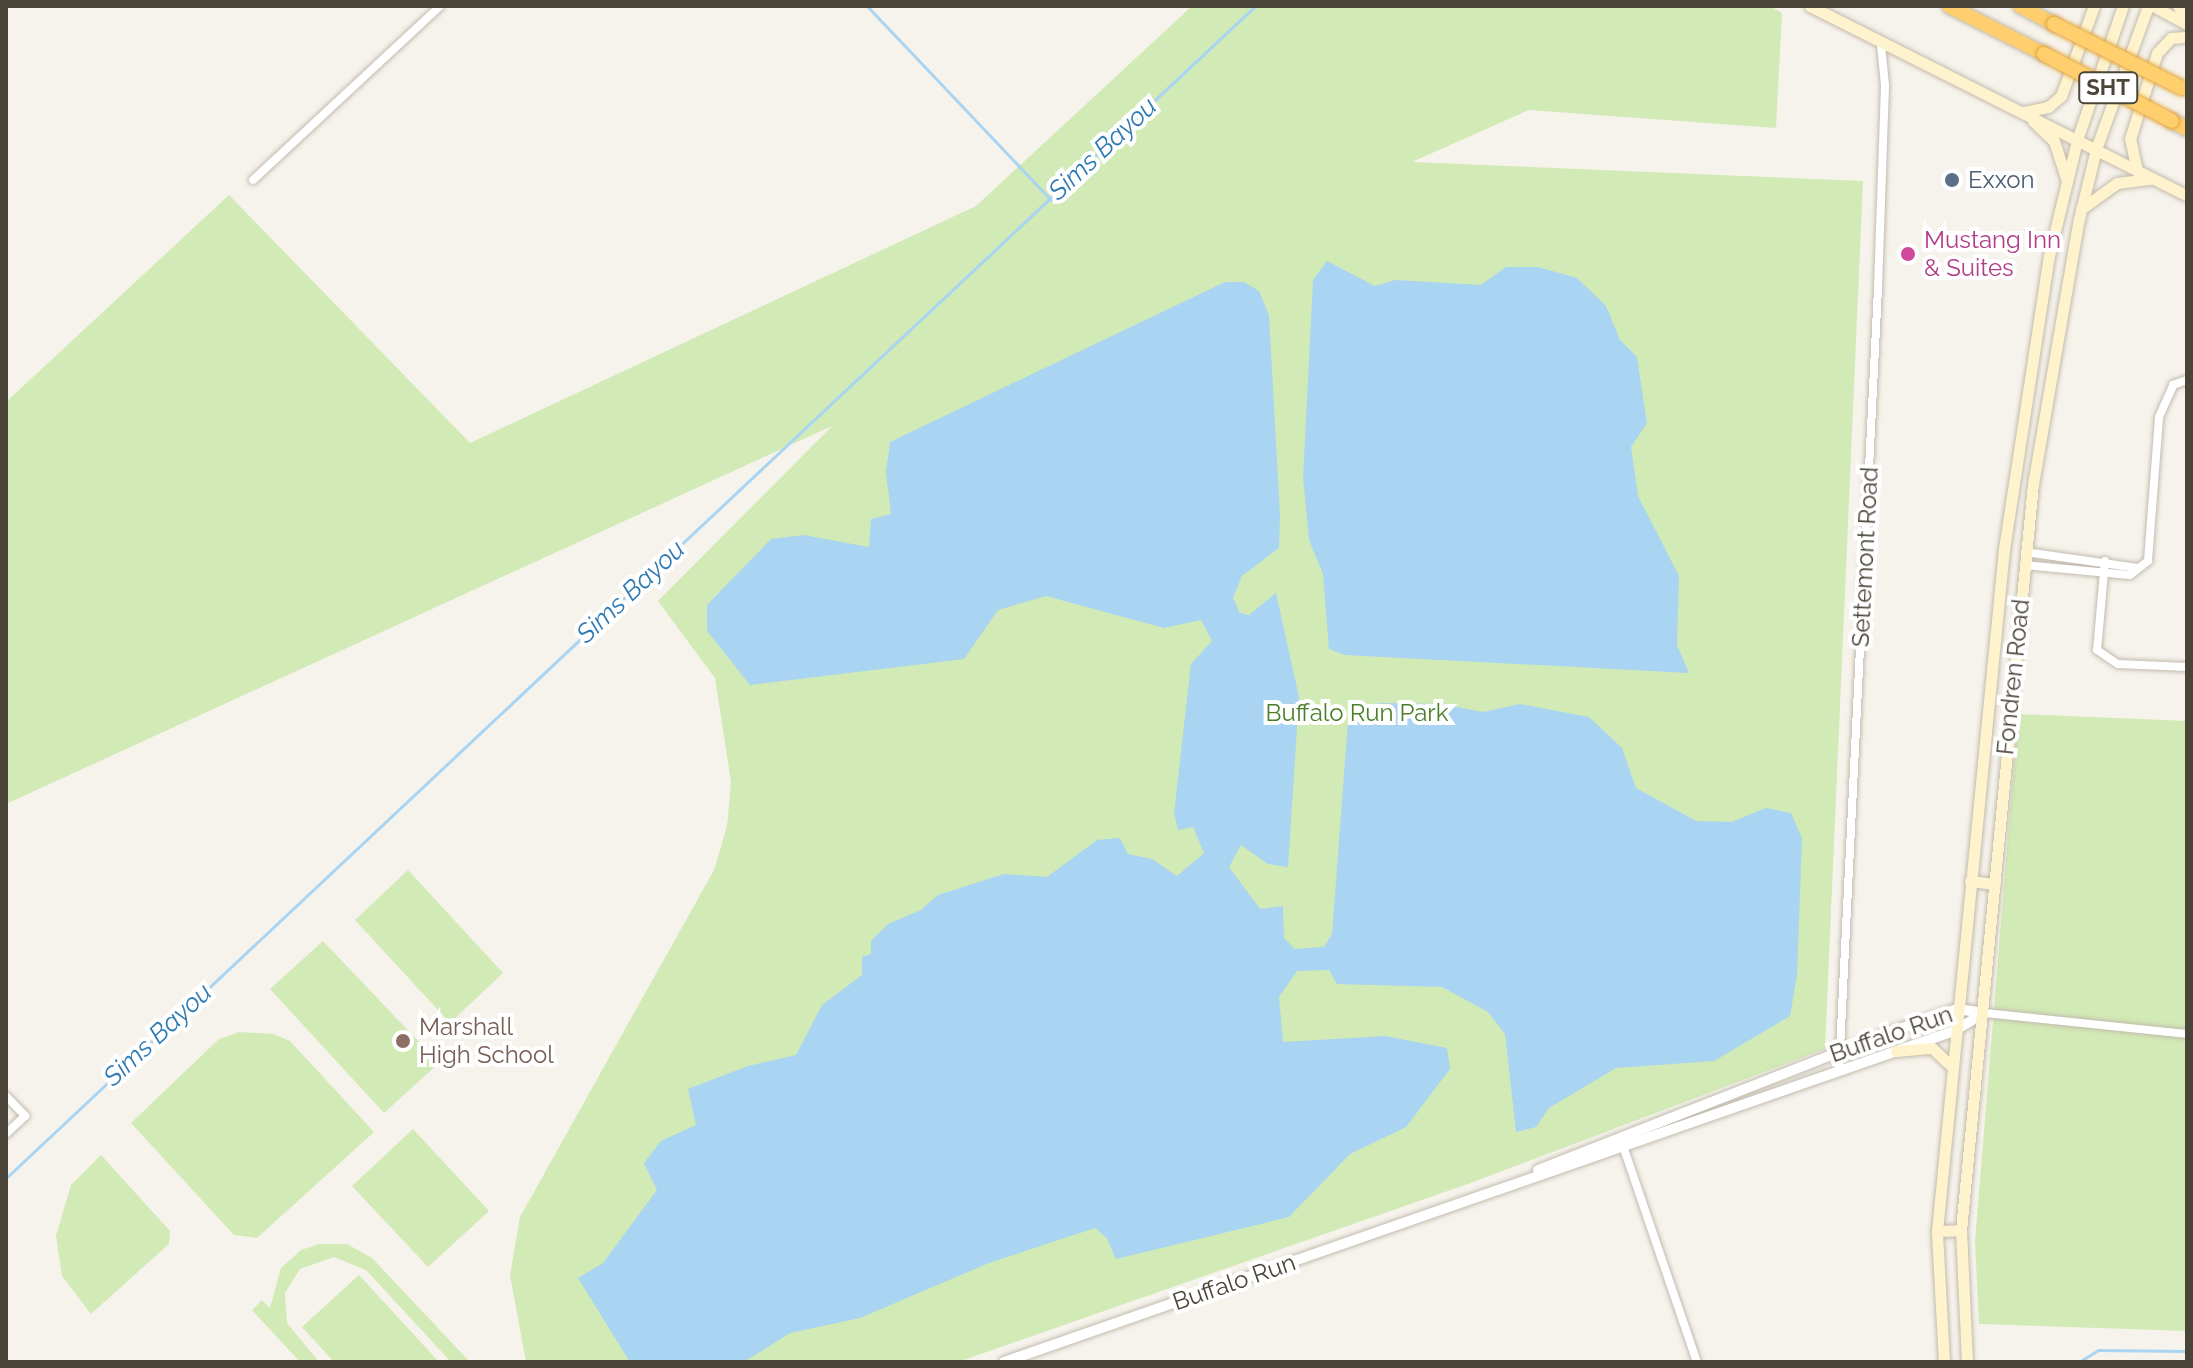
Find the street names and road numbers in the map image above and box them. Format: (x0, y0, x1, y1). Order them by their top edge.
road number: SHT (2078, 70, 2138, 106)
street label: Settemont Road (1846, 466, 1884, 648)
street label: Fondren Road (1991, 598, 2035, 756)
street label: Buffalo Run (1826, 1000, 1956, 1068)
street label: Buffalo Run (1169, 1248, 1299, 1316)

